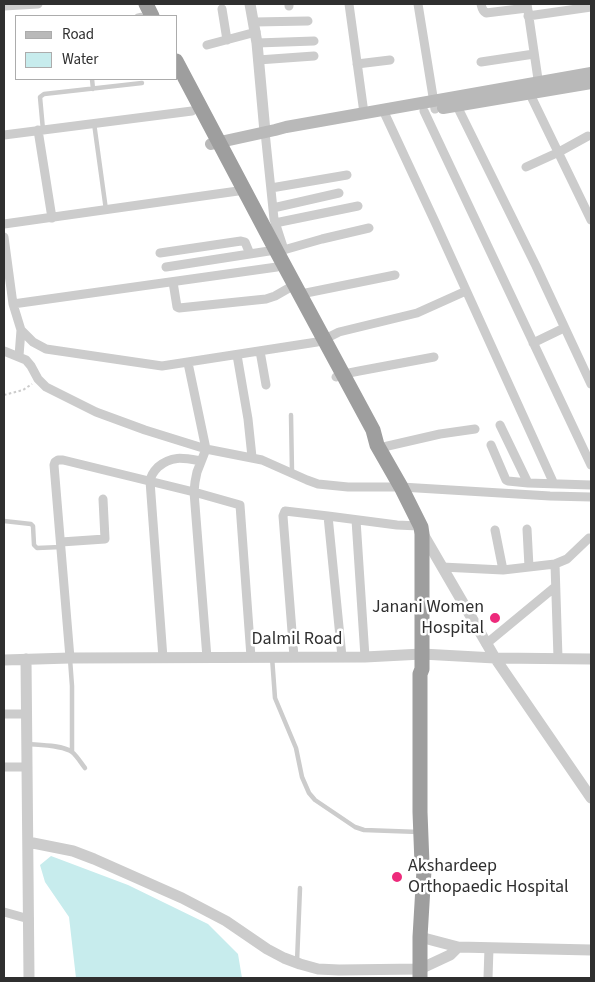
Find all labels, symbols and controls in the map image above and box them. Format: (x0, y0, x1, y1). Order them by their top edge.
legend (15, 15, 178, 80)
text: Road (62, 24, 94, 45)
text: Water (62, 49, 98, 70)
place label: Janani Women Hospital (372, 597, 484, 640)
marker: Janani Women Hospital (488, 611, 502, 625)
street label: Dalmil Road (252, 629, 342, 651)
place label: Akshardeep Orthopaedic Hospital (408, 856, 569, 899)
marker: Akshardeep Orthopaedic Hospital (390, 870, 404, 884)

